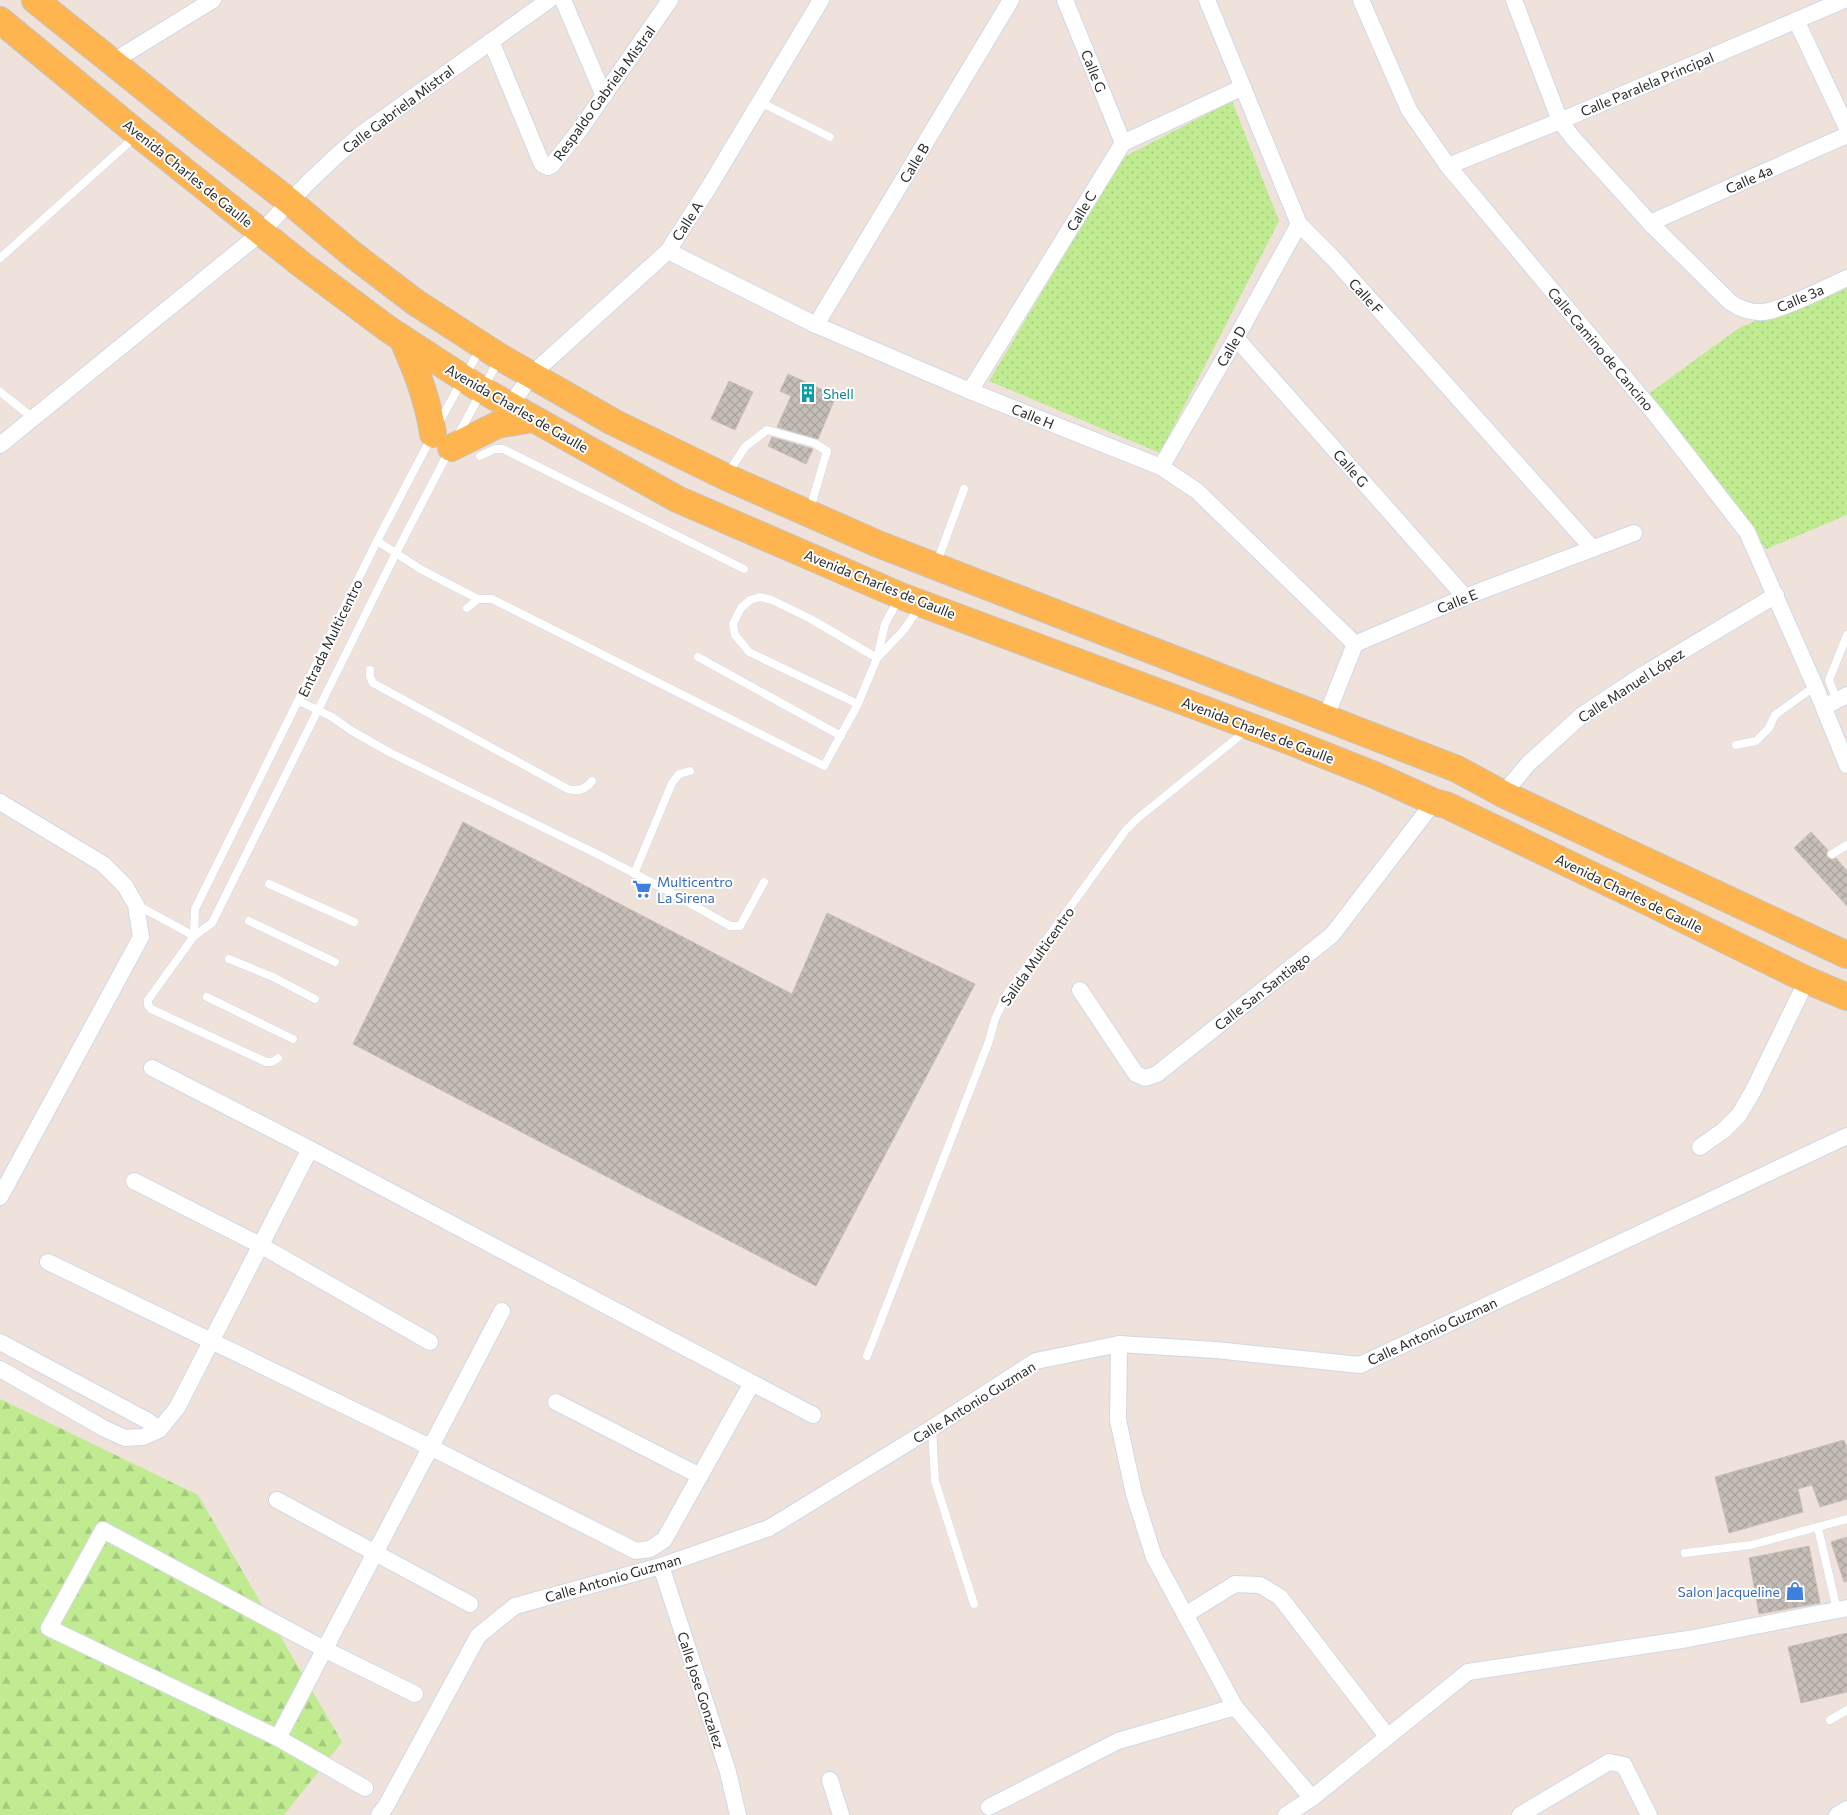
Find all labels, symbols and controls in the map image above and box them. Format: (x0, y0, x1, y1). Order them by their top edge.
street label: Respaldo Gabriela Mistral (549, 22, 659, 164)
street label: Calle G (1078, 47, 1110, 95)
street label: Calle Paralela Principal (1578, 48, 1716, 120)
street label: Calle Gabriela Mistral (339, 61, 457, 157)
street label: Avenida Charles de Gaulle (120, 116, 256, 230)
street label: Calle B (896, 140, 932, 186)
street label: Calle 4a (1723, 161, 1775, 197)
street label: Calle C (1062, 188, 1100, 234)
street label: Calle A (668, 198, 706, 244)
street label: Calle F (1346, 275, 1386, 317)
street label: Calle 3a (1774, 281, 1826, 315)
street label: Calle Camino de Cancino (1544, 284, 1658, 414)
street label: Calle D (1213, 323, 1249, 369)
street label: Avenida Charles de Gaulle (443, 360, 591, 456)
building icon: Shell (797, 382, 819, 404)
place label: Shell (823, 385, 854, 402)
street label: Calle H (1009, 400, 1057, 432)
street label: Calle G (1330, 446, 1372, 490)
street label: Avenida Charles de Gaulle (802, 546, 958, 622)
street label: Entrada Multicentro (294, 576, 366, 700)
street label: Calle E (1434, 585, 1480, 617)
street label: Calle Manuel López (1575, 644, 1687, 726)
street label: Avenida Charles de Gaulle (1179, 693, 1337, 767)
street label: Avenida Charles de Gaulle (1553, 850, 1705, 936)
place label: Multicentro La Sirena (657, 873, 733, 906)
supermarket icon: Multicentro La Sirena (631, 878, 653, 900)
street label: Salida Multicentro (997, 903, 1077, 1009)
street label: Calle San Santiago (1211, 948, 1313, 1034)
street label: Calle Antonio Guzman (1364, 1293, 1500, 1369)
street label: Calle Antonio Guzman (910, 1357, 1038, 1447)
street label: Calle Antonio Guzman (543, 1550, 683, 1606)
shop icon: Salon Jacqueline (1784, 1580, 1806, 1602)
place label: Salon Jacqueline (1678, 1583, 1780, 1600)
street label: Calle Jose Gonzalez (674, 1630, 728, 1751)

